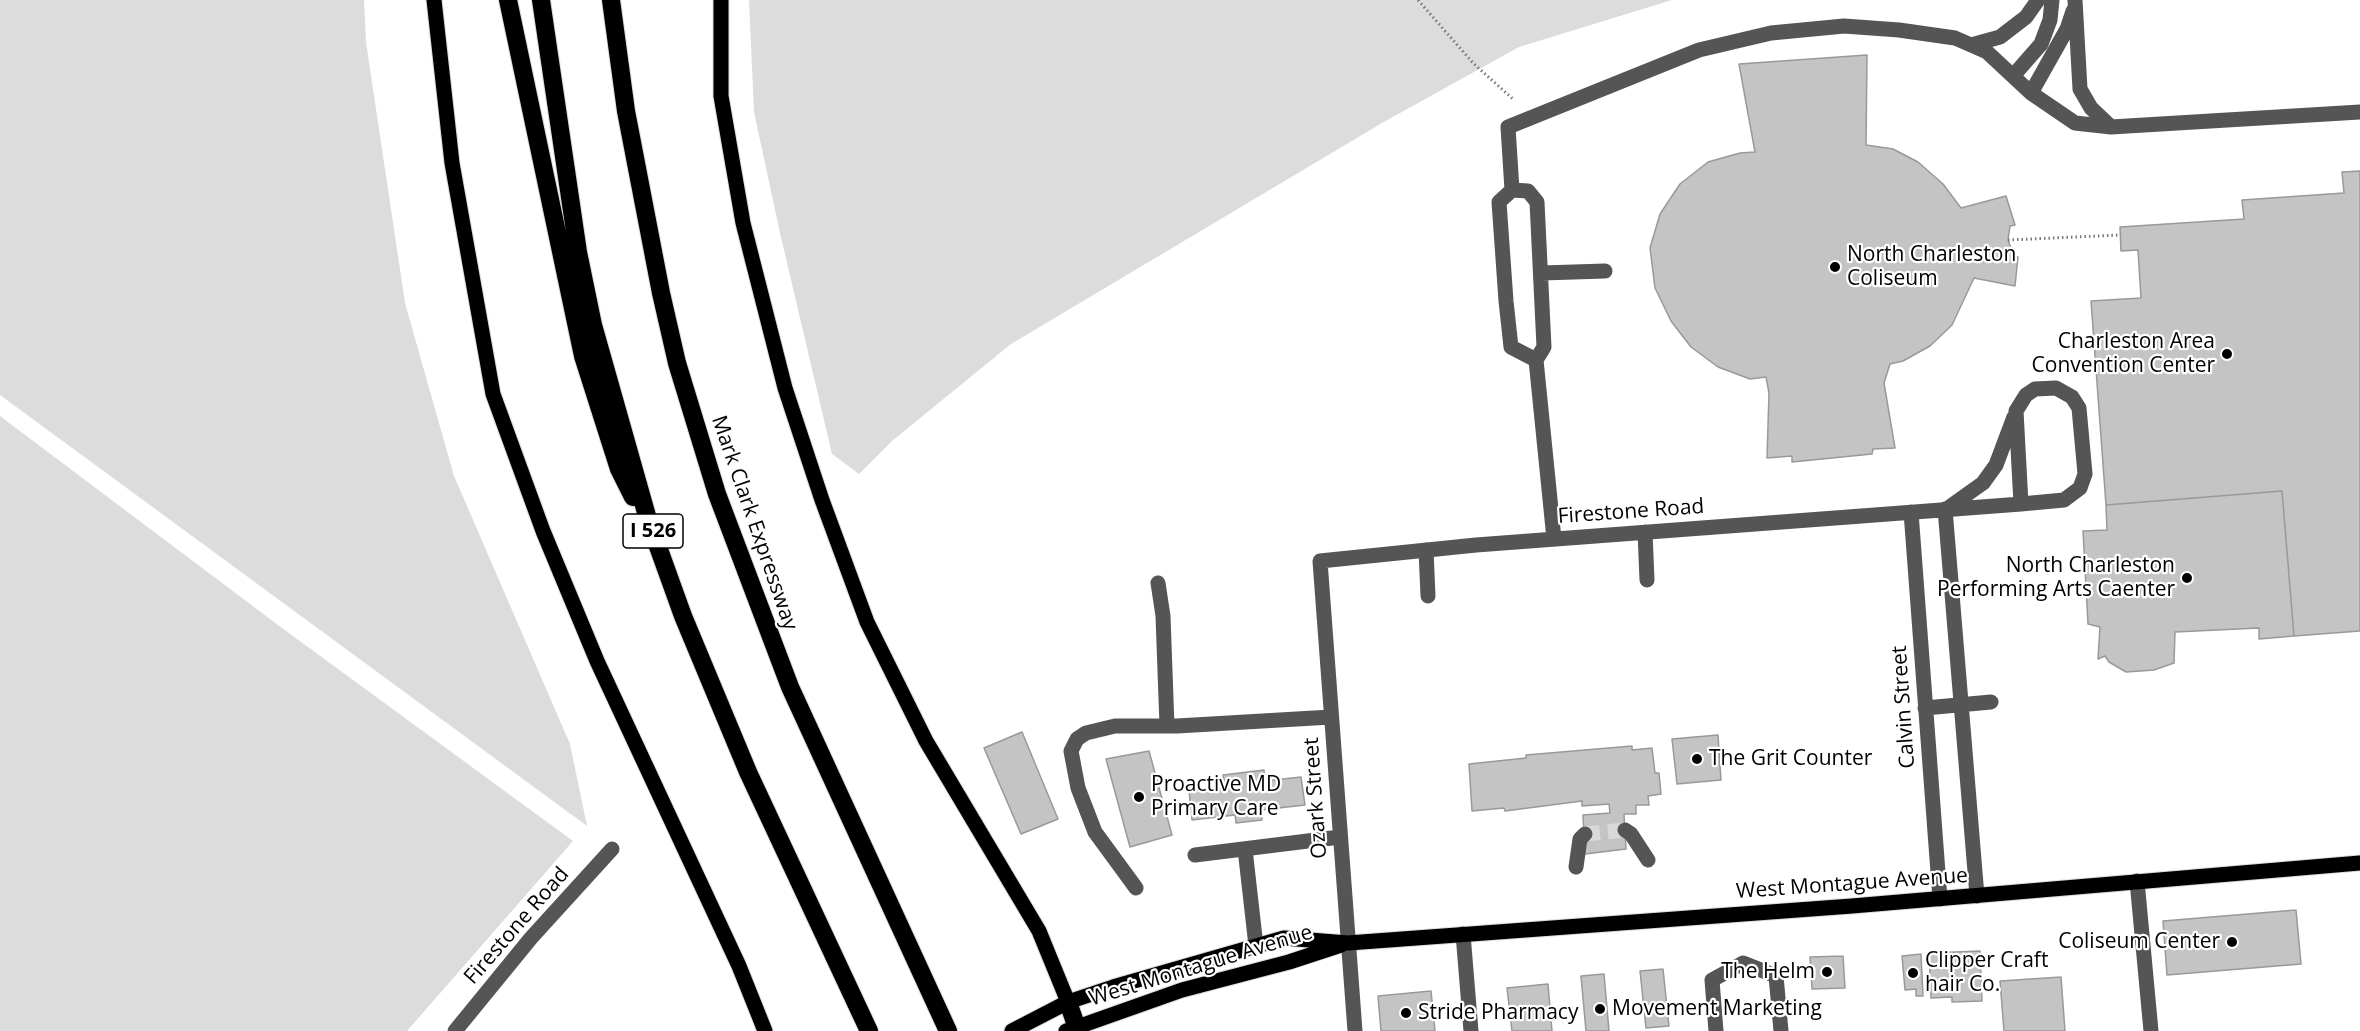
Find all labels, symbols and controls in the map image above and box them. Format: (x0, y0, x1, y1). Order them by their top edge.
place label: North Charleston Coliseum (1847, 242, 2016, 292)
marker: North Charleston Coliseum (1828, 260, 1842, 274)
place label: Charleston Area Convention Center (2032, 329, 2215, 379)
marker: Charleston Area Convention Center (2220, 347, 2234, 361)
street label: Mark Clark Expressway (705, 412, 803, 634)
street label: Firestone Road (1557, 494, 1705, 530)
road number: I 526 (623, 514, 683, 548)
place label: North Charleston Performing Arts Caenter (1937, 553, 2175, 603)
marker: North Charleston Performing Arts Caenter (2180, 571, 2194, 585)
street label: Calvin Street (1887, 645, 1921, 769)
street label: Ozark Street (1299, 736, 1333, 860)
place label: The Grit Counter (1709, 746, 1872, 772)
marker: The Grit Counter (1690, 752, 1704, 766)
place label: Proactive MD Primary Care (1151, 772, 1281, 822)
marker: Proactive MD Primary Care (1132, 790, 1146, 804)
street label: Firestone Road (459, 862, 575, 990)
street label: West Montague Avenue (1735, 863, 1969, 905)
street label: West Montague Avenue (1086, 920, 1316, 1012)
place label: Coliseum Center (2058, 929, 2220, 955)
marker: Coliseum Center (2225, 935, 2239, 949)
place label: Clipper Craft hair Co. (1925, 948, 2048, 998)
place label: The Helm (1721, 959, 1815, 985)
marker: The Helm (1820, 965, 1834, 979)
marker: Clipper Craft hair Co. (1906, 966, 1920, 980)
place label: Movement Marketing (1612, 996, 1822, 1022)
place label: Stride Pharmacy (1418, 1000, 1578, 1026)
marker: Movement Marketing (1593, 1002, 1607, 1016)
marker: Stride Pharmacy (1399, 1006, 1413, 1020)

